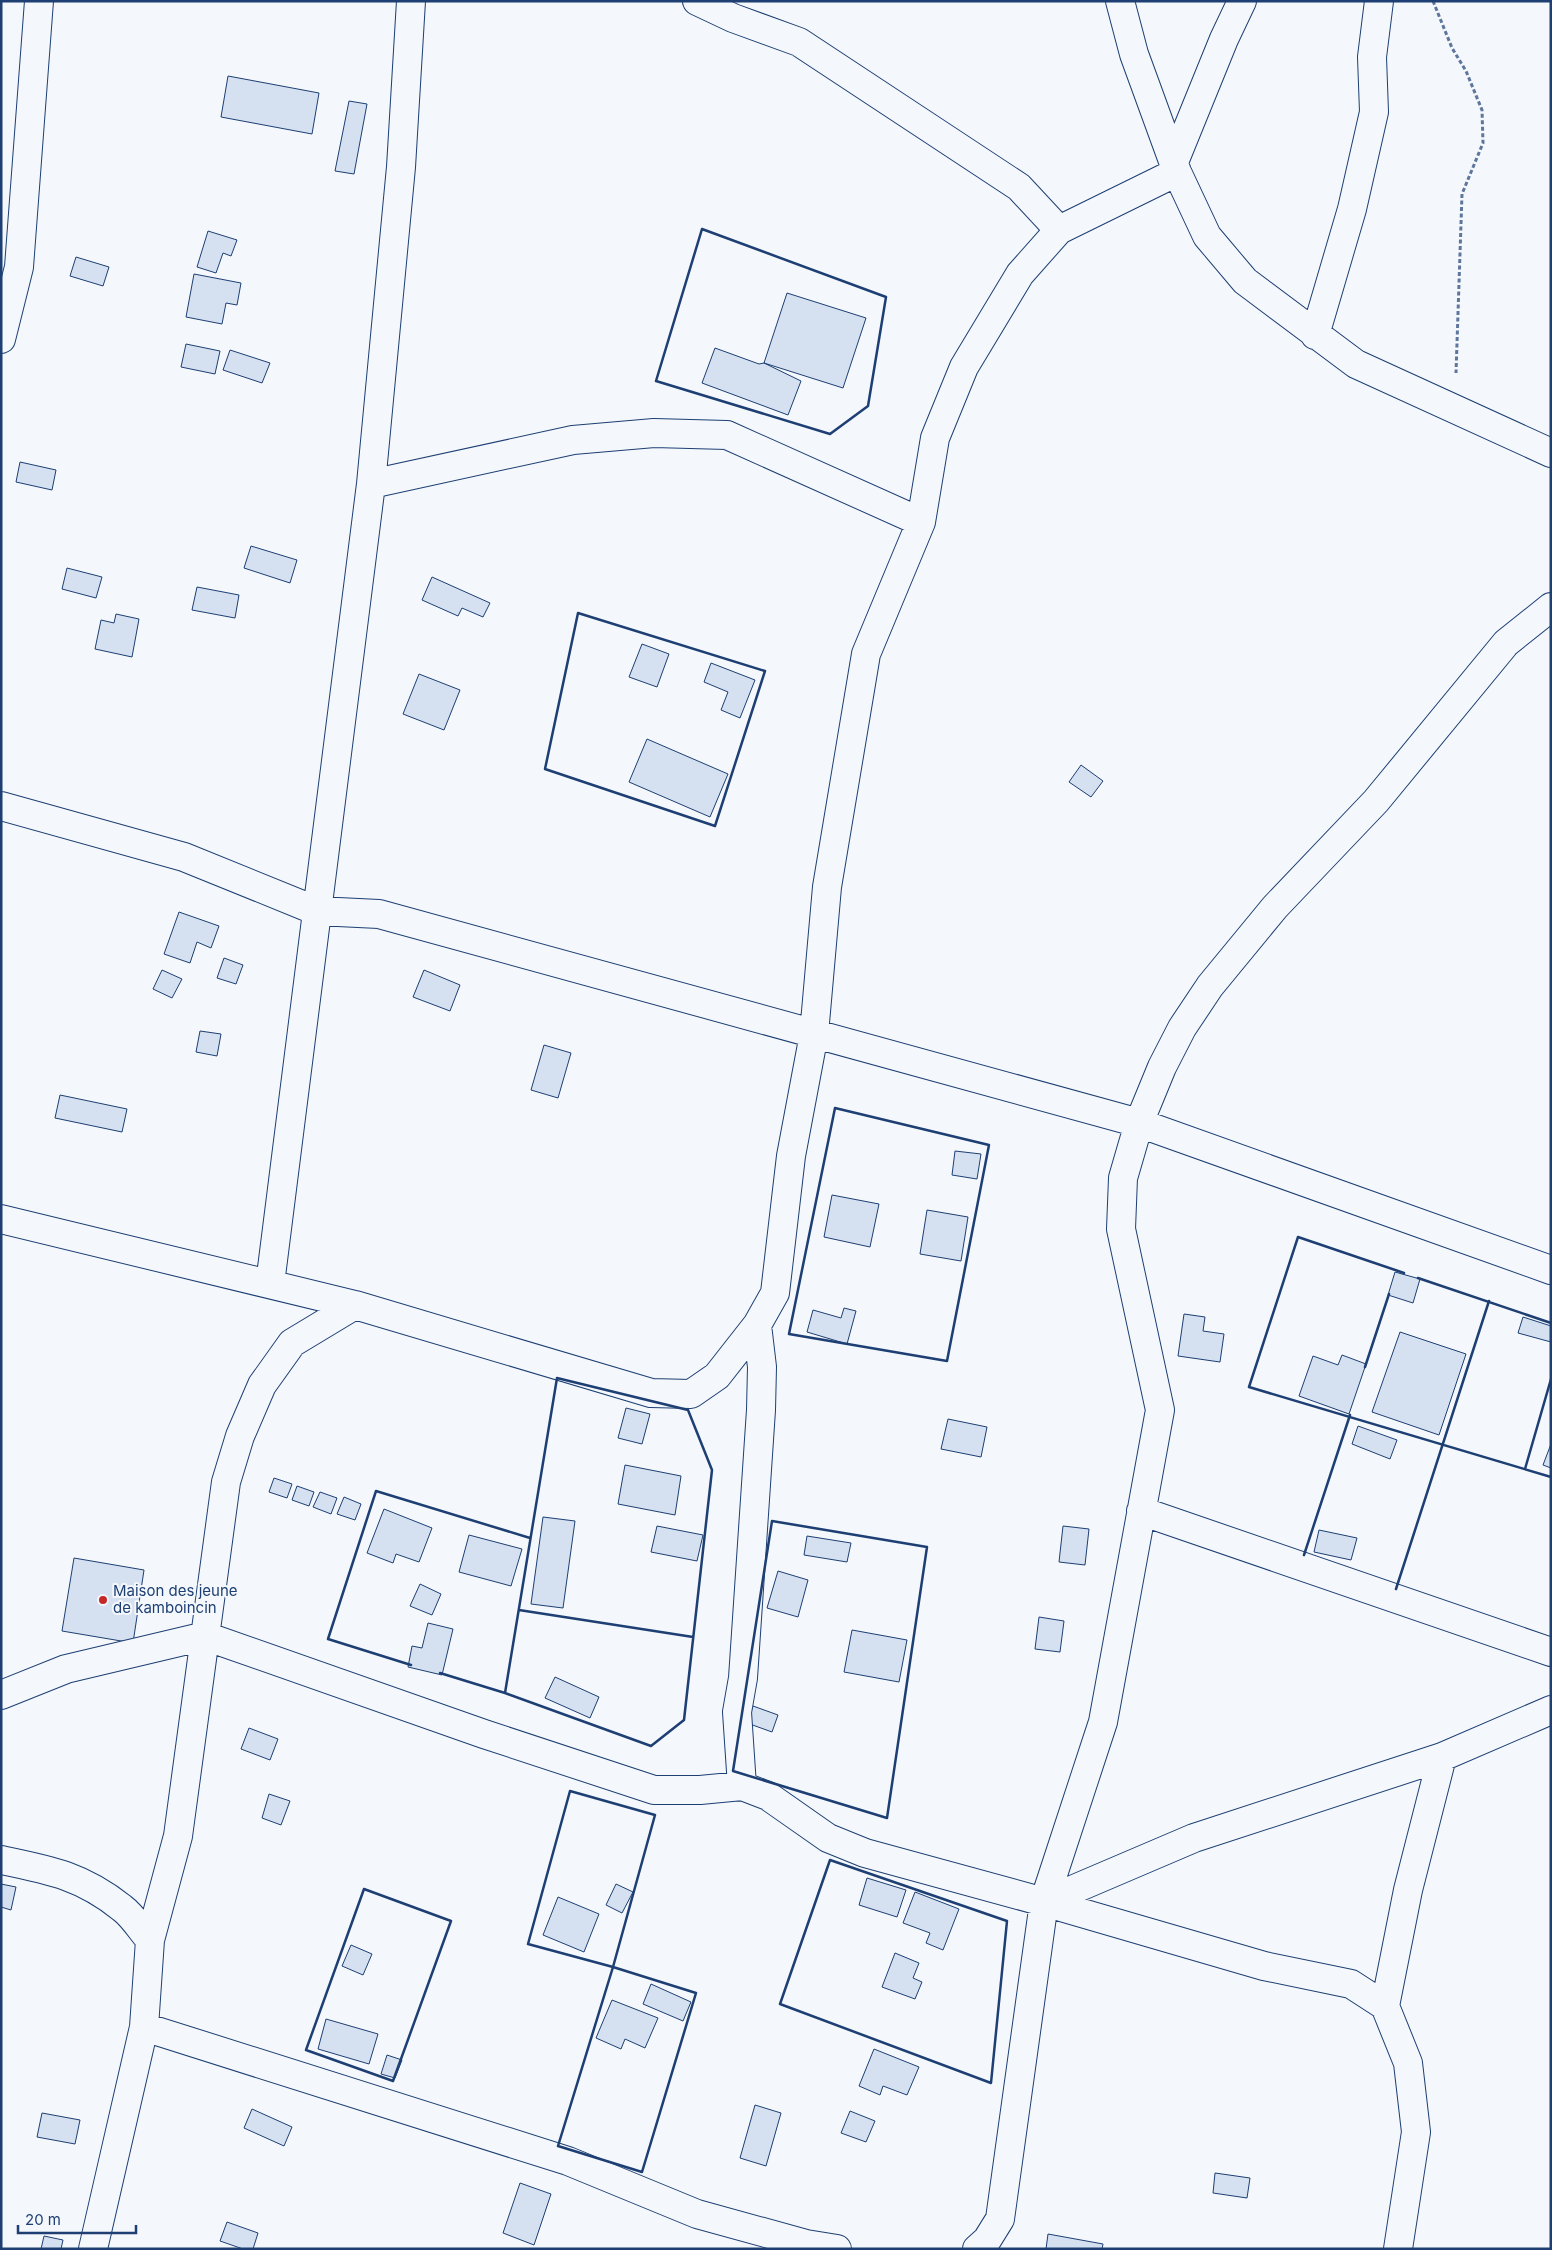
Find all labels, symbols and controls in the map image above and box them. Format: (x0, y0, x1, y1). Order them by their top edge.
place label: Maison des jeune de kamboincin (113, 1581, 238, 1617)
marker: Maison des jeune de kamboincin (97, 1594, 109, 1606)
scale bar (18, 2202, 135, 2234)
text: 20 m (25, 2210, 61, 2229)

